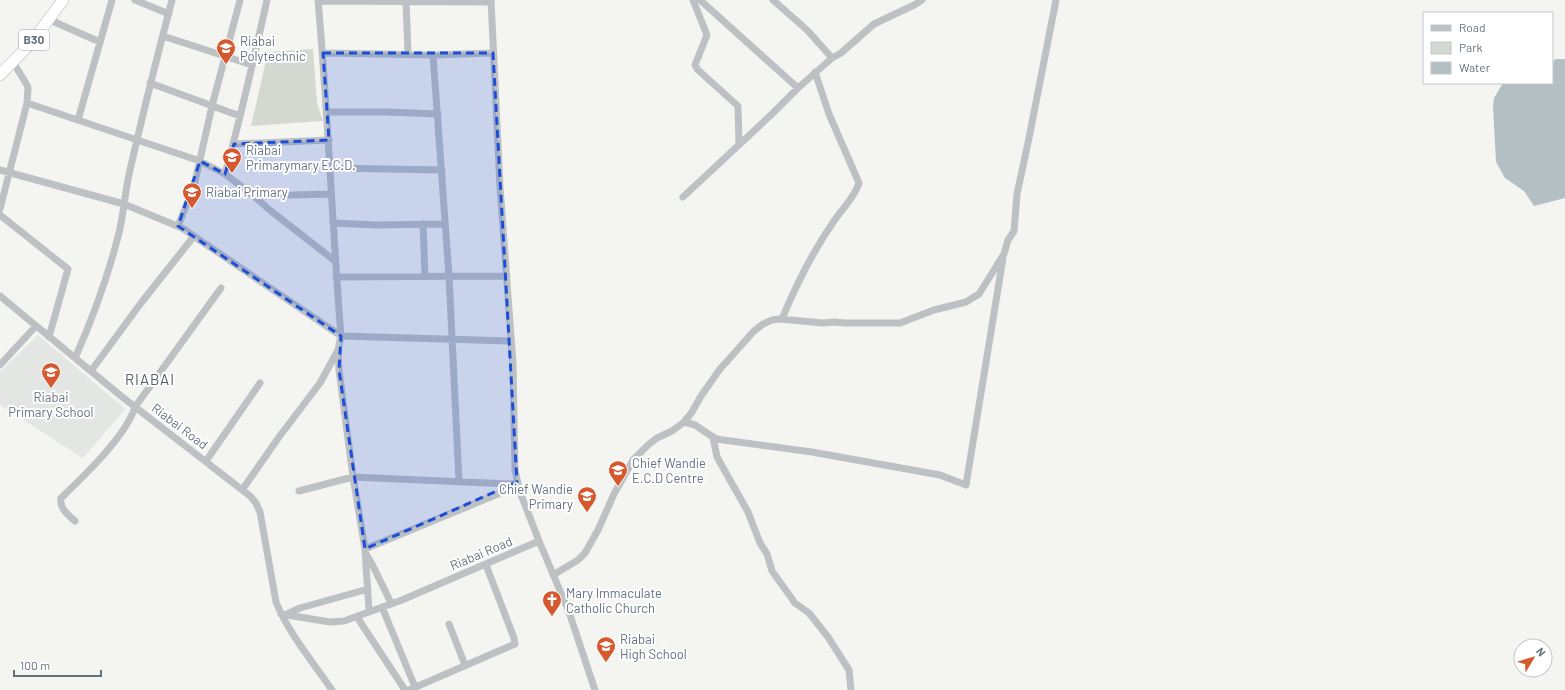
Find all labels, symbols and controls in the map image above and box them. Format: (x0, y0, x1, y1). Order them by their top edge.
legend (1423, 12, 1553, 84)
text: Road (1459, 20, 1486, 34)
road number: B30 (19, 30, 49, 50)
place label: Riabai Polytechnic (240, 33, 306, 64)
school or university icon: Riabai Polytechnic (215, 37, 237, 65)
text: Park (1459, 40, 1483, 54)
text: Water (1459, 60, 1491, 74)
place label: Riabai Primarymary E.C.D. (246, 142, 356, 173)
school or university icon: Riabai Primarymary E.C.D. (221, 146, 243, 174)
school or university icon: Riabai Primary (181, 181, 203, 209)
place label: Riabai Primary (206, 184, 288, 200)
school or university icon: Riabai Primary School (40, 361, 62, 389)
district label: RIABAI (125, 370, 175, 388)
place label: Riabai Primary School (8, 389, 94, 420)
street label: Riabai Road (149, 400, 211, 452)
place label: Chief Wandie E.C.D Centre (632, 455, 706, 486)
school or university icon: Chief Wandie E.C.D Centre (607, 459, 629, 487)
place label: Chief Wandie Primary (499, 481, 573, 512)
school or university icon: Chief Wandie Primary (576, 485, 598, 513)
street label: Riabai Road (447, 533, 515, 573)
place label: Mary Immaculate Catholic Church (566, 585, 662, 616)
church icon: Mary Immaculate Catholic Church (541, 589, 563, 617)
place label: Riabai High School (620, 631, 687, 662)
school or university icon: Riabai High School (595, 635, 617, 663)
north arrow (1513, 638, 1553, 678)
text: N (1534, 645, 1549, 658)
scale bar (14, 652, 101, 678)
text: 100 m (20, 658, 50, 672)

